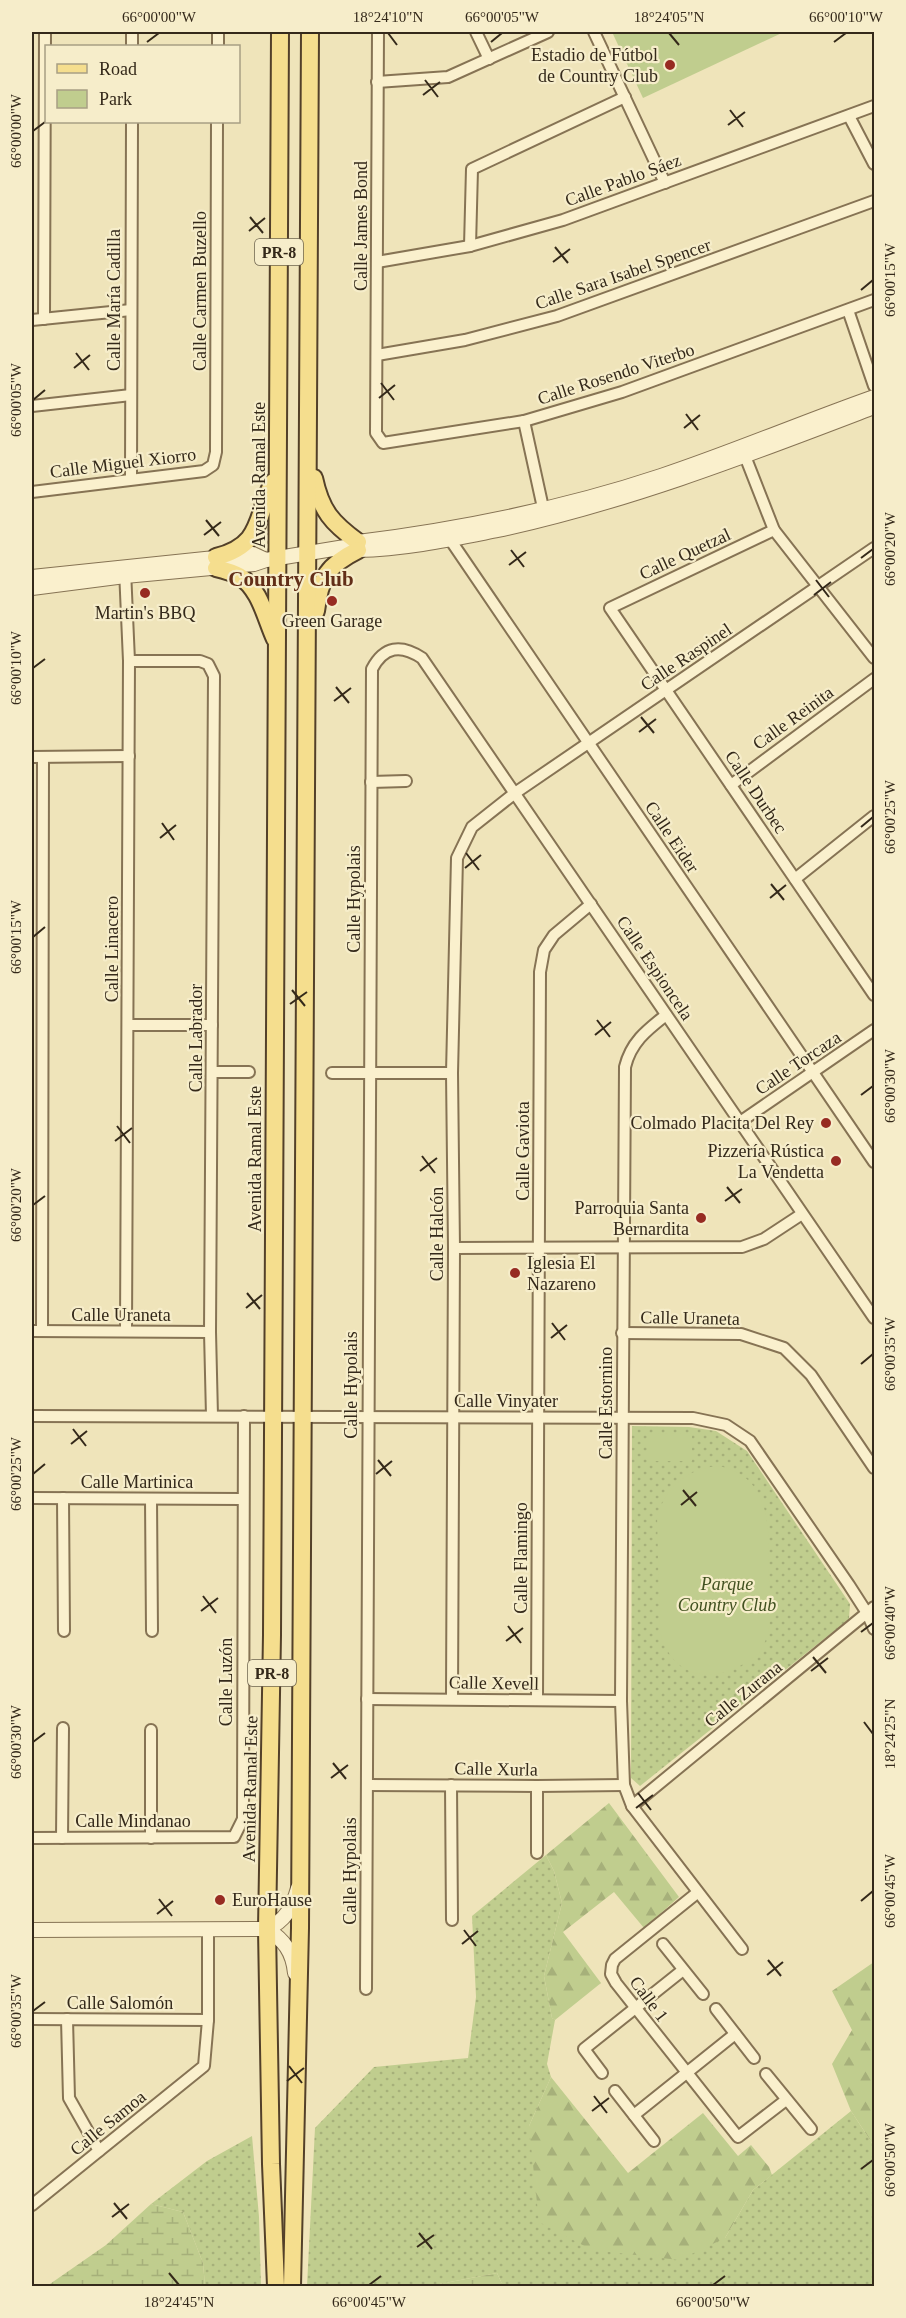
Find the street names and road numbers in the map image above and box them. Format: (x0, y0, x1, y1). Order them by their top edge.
street label: Calle Pablo Sáez (562, 150, 684, 210)
street label: Calle James Bond (351, 161, 371, 291)
street label: Calle Carmen Buzello (190, 211, 210, 371)
street label: Calle María Cadilla (104, 229, 124, 371)
street label: Calle Sara Isabel Spencer (533, 235, 713, 313)
road number: PR-8 (255, 239, 303, 265)
street label: Calle Rosendo Viterbo (535, 339, 697, 409)
street label: Avenida Ramal Este (249, 402, 269, 548)
street label: Calle Miguel Xiorro (49, 444, 197, 482)
street label: Calle Quetzal (636, 524, 734, 584)
street label: Calle Raspinel (637, 619, 735, 695)
street label: Calle Reinita (749, 682, 837, 754)
street label: Calle Durbec (721, 747, 791, 837)
street label: Calle Eider (641, 798, 703, 876)
street label: Calle Hypolais (344, 845, 364, 953)
street label: Calle Linacero (102, 896, 122, 1002)
street label: Calle Espioncela (613, 912, 697, 1024)
street label: Calle Labrador (186, 984, 206, 1092)
street label: Calle Torcaza (751, 1027, 845, 1099)
street label: Avenida Ramal Este (245, 1086, 265, 1232)
street label: Calle Gaviota (513, 1101, 533, 1201)
street label: Calle Halcón (427, 1187, 447, 1281)
street label: Calle Uraneta (71, 1305, 171, 1325)
street label: Calle Uraneta (640, 1307, 740, 1329)
street label: Calle Hypolais (341, 1331, 361, 1439)
street label: Calle Estornino (596, 1347, 616, 1459)
street label: Calle Vinyater (454, 1391, 558, 1411)
street label: Calle Martinica (81, 1472, 193, 1492)
street label: Calle Flamingo (511, 1502, 531, 1614)
street label: Calle Luzón (216, 1638, 236, 1726)
street label: Calle Zurana (700, 1657, 786, 1731)
road number: PR-8 (248, 1660, 296, 1686)
street label: Calle Xevell (449, 1672, 539, 1694)
street label: Avenida Ramal Este (239, 1716, 261, 1862)
street label: Calle Xurla (454, 1758, 538, 1780)
street label: Calle Mindanao (75, 1811, 191, 1831)
street label: Calle Hypolais (340, 1817, 360, 1925)
street label: Calle 1 (626, 1972, 672, 2026)
street label: Calle Salomón (67, 1993, 173, 2013)
street label: Calle Samoa (66, 2086, 150, 2160)

